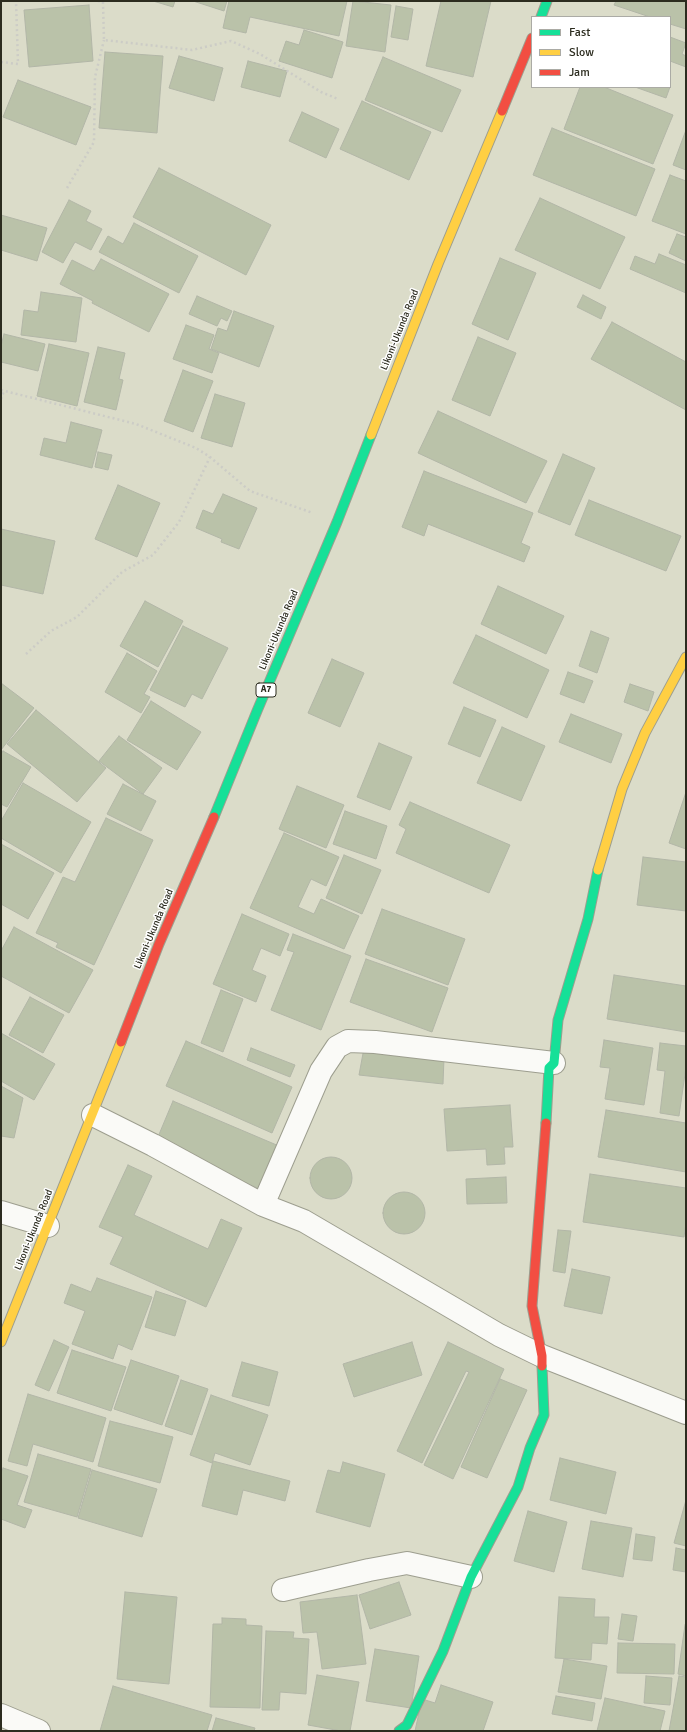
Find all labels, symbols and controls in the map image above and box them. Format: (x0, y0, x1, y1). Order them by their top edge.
legend (531, 16, 671, 88)
text: Fast (569, 25, 590, 40)
text: Slow (569, 45, 594, 60)
text: Jam (569, 65, 590, 80)
street label: Likoni-Ukunda Road (378, 288, 422, 372)
street label: Likoni-Ukunda Road (257, 588, 301, 672)
road number: A7 (256, 683, 276, 697)
street label: Likoni-Ukunda Road (132, 887, 176, 971)
street label: Likoni-Ukunda Road (12, 1188, 56, 1272)

